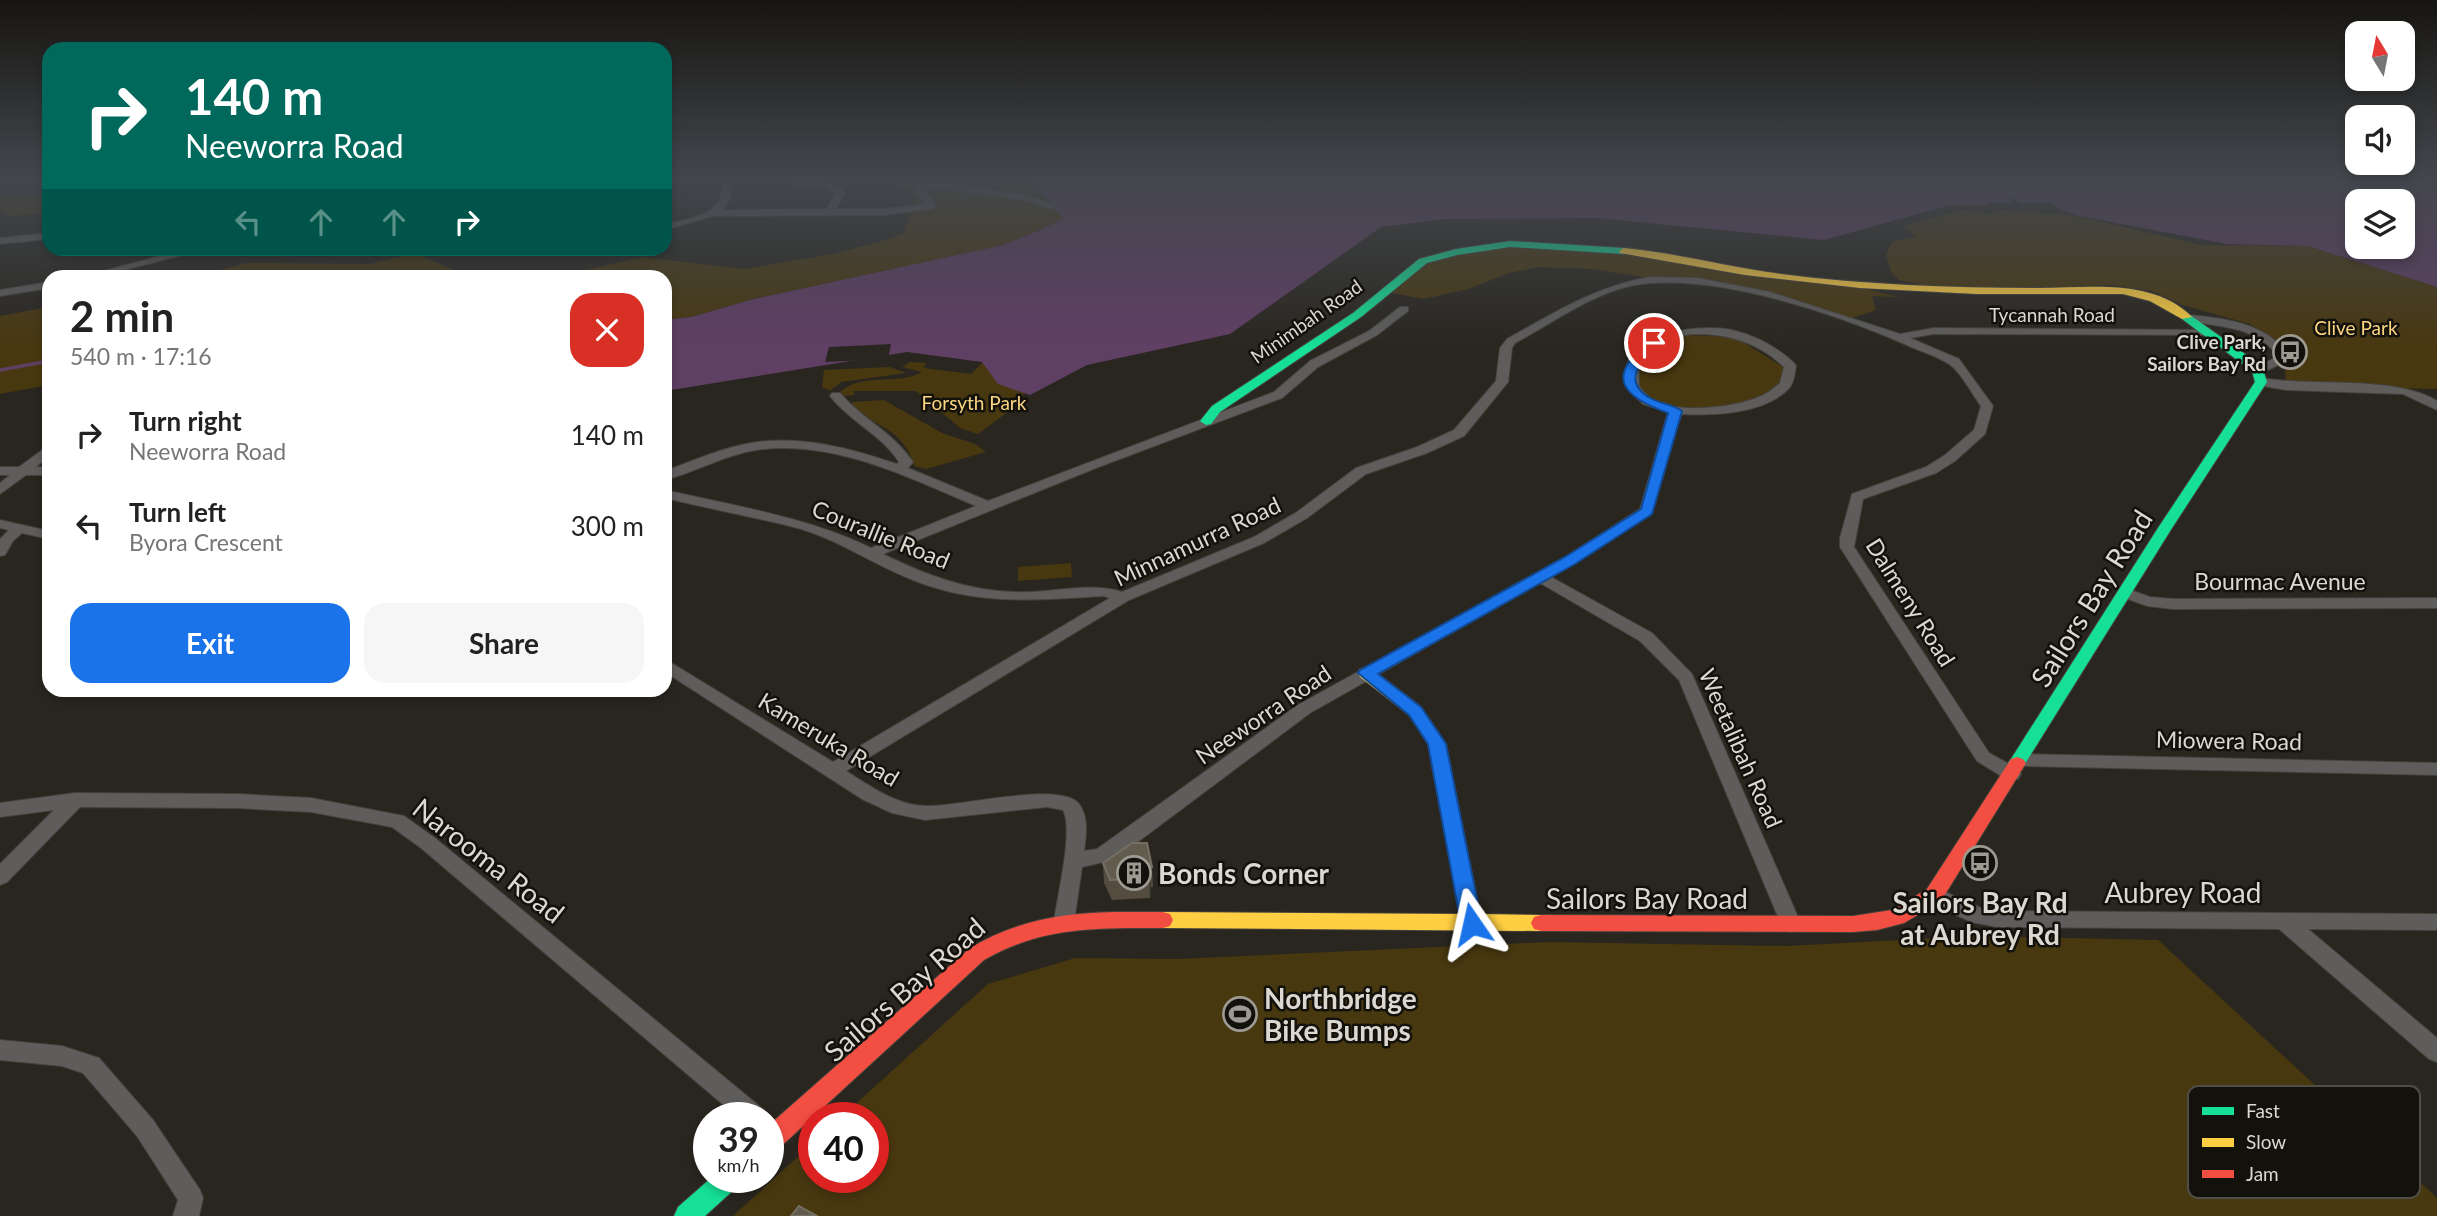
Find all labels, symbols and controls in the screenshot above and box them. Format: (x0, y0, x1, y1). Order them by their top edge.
north arrow (2345, 21, 2415, 91)
map controls (2345, 21, 2415, 259)
text: 140 m (185, 67, 323, 125)
icon: right (70, 70, 161, 161)
button: sound (2345, 105, 2415, 175)
text: Neeworra Road (185, 126, 404, 165)
button: layers (2345, 189, 2415, 259)
icon: left (229, 203, 267, 241)
icon: ahead (302, 203, 340, 241)
icon: ahead (375, 203, 413, 241)
icon: right (448, 203, 486, 241)
street label: Minimbah Road (1246, 274, 1366, 368)
text: 2 min (70, 291, 174, 341)
button: close (570, 293, 644, 367)
street label: Tycannah Road (1989, 303, 2115, 326)
pin (1624, 313, 1684, 373)
park label: Clive Park (2314, 316, 2398, 339)
icon: arrive (1635, 324, 1673, 362)
place label: Clive Park, Sailors Bay Rd (2147, 330, 2266, 375)
bus stop icon: Clive Park, Sailors Bay Rd (2271, 333, 2309, 371)
text: 540 m · 17:16 (70, 342, 212, 370)
park label: Forsyth Park (922, 391, 1027, 414)
text: Turn right (129, 405, 242, 437)
icon: right (70, 416, 108, 454)
text: 140 m (571, 419, 644, 451)
text: Neeworra Road (129, 437, 286, 465)
street label: Minnamurra Road (1109, 490, 1285, 592)
street label: Courallie Road (808, 494, 954, 574)
text: Turn left (129, 496, 226, 528)
street label: Sailors Bay Road (2023, 503, 2159, 693)
icon: left (70, 507, 108, 545)
text: 300 m (571, 510, 644, 542)
text: Byora Crescent (129, 528, 283, 556)
street label: Dalmeny Road (1860, 533, 1962, 671)
street label: Bourmac Avenue (2194, 567, 2366, 595)
button: Exit (70, 603, 350, 683)
button: Share (364, 603, 644, 683)
street label: Neeworra Road (1190, 658, 1336, 770)
street label: Weetalibah Road (1693, 664, 1789, 832)
street label: Kameruka Road (754, 686, 904, 792)
street label: Miowera Road (2156, 725, 2302, 755)
street label: Narooma Road (407, 790, 571, 930)
bus stop icon: Sailors Bay Rd at Aubrey Rd (1961, 844, 1999, 882)
building icon: Bonds Corner (1115, 854, 1153, 892)
place label: Bonds Corner (1158, 856, 1330, 890)
street label: Aubrey Road (2105, 875, 2261, 909)
street label: Sailors Bay Road (1546, 881, 1748, 915)
place label: Sailors Bay Rd at Aubrey Rd (1892, 885, 2068, 951)
position arrow (1435, 887, 1509, 961)
street label: Sailors Bay Road (817, 910, 991, 1068)
place label: Northbridge Bike Bumps (1264, 981, 1417, 1047)
sports icon: Northbridge Bike Bumps (1221, 995, 1259, 1033)
legend (2188, 1086, 2420, 1198)
text: Fast (2246, 1099, 2280, 1122)
speed limit sign: 40 (798, 1102, 889, 1193)
text: 39 (718, 1117, 759, 1159)
text: Slow (2246, 1130, 2286, 1153)
text: km/h (717, 1154, 760, 1176)
text: Jam (2246, 1162, 2279, 1185)

